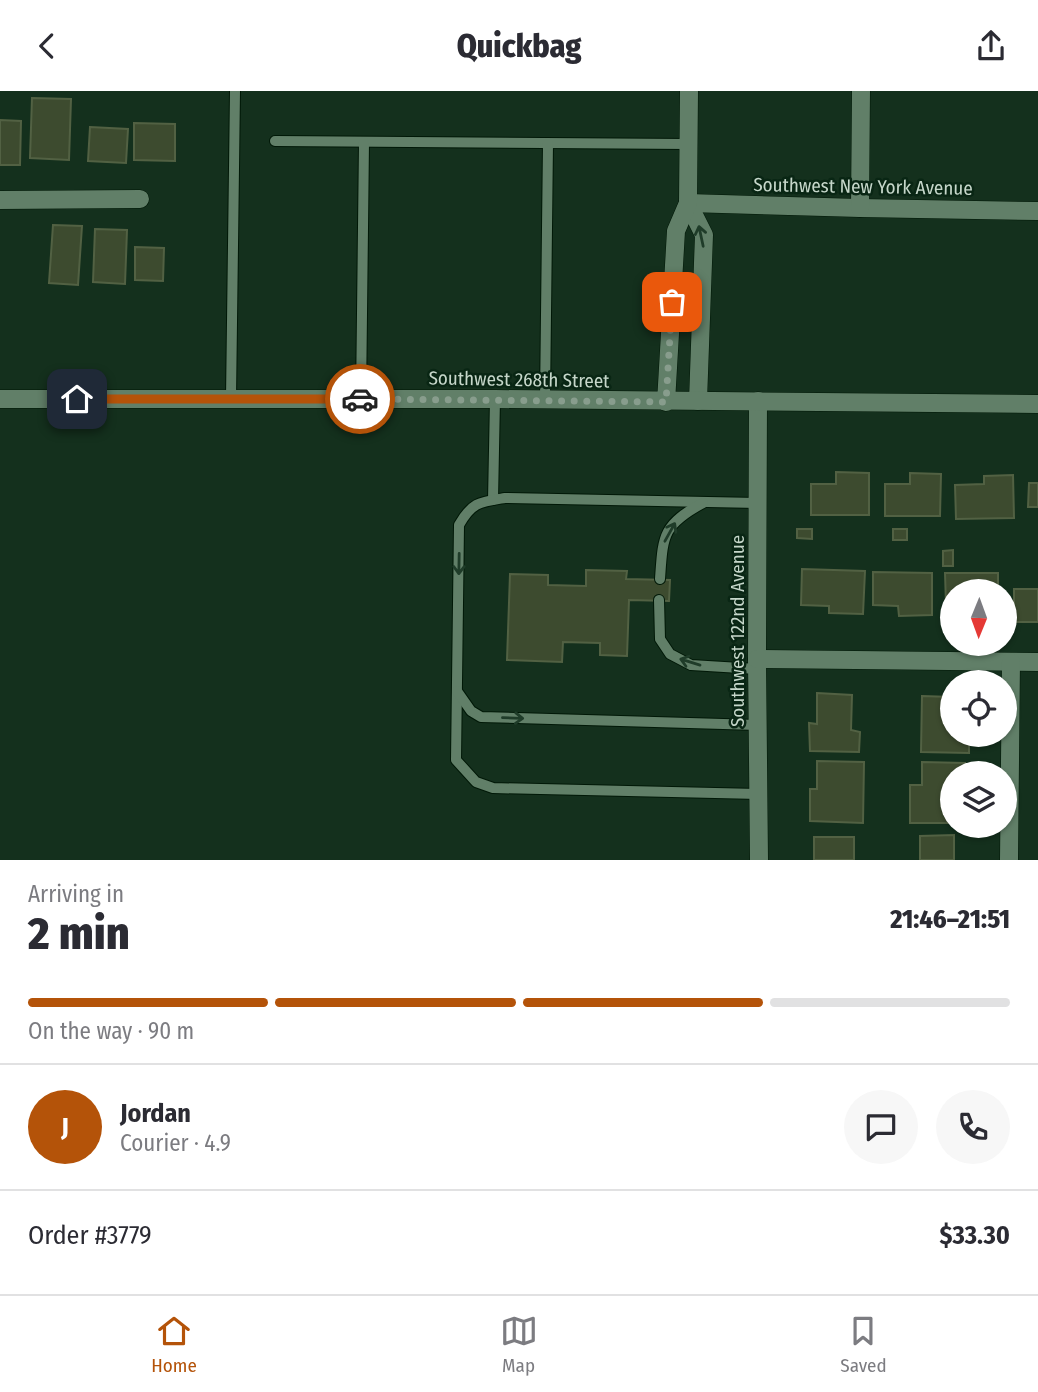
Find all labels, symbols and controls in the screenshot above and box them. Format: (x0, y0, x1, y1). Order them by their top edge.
icon: back (28, 27, 66, 65)
text: Quickbag (457, 27, 581, 65)
icon: share (972, 27, 1010, 65)
street label: Southwest New York Avenue (753, 173, 973, 200)
one-way arrow (693, 225, 707, 248)
pin (642, 272, 702, 332)
icon: bag (653, 283, 691, 321)
courier (325, 364, 395, 434)
street label: Southwest 268th Street (428, 366, 610, 393)
pin (47, 369, 107, 429)
icon: home (58, 380, 96, 418)
icon: car (341, 380, 379, 418)
one-way arrow (663, 523, 677, 543)
street label: Southwest 122nd Avenue (726, 535, 749, 727)
one-way arrow (452, 552, 466, 575)
north arrow (940, 579, 1017, 656)
map controls (940, 579, 1017, 838)
one-way arrow (680, 655, 702, 668)
button: locate (940, 670, 1017, 747)
one-way arrow (501, 712, 524, 725)
button: layers (940, 761, 1017, 838)
text: Arriving in (28, 880, 124, 908)
text: 21:46–21:51 (890, 904, 1010, 935)
text: 2 min (28, 906, 130, 961)
text: On the way · 90 m (28, 1017, 194, 1045)
button: chat (844, 1090, 918, 1164)
button: phone (936, 1090, 1010, 1164)
text: Jordan (120, 1098, 191, 1129)
text: J (61, 1112, 69, 1143)
text: Courier · 4.9 (120, 1129, 231, 1157)
text: Order #3779 (28, 1220, 152, 1251)
text: $33.30 (940, 1220, 1010, 1251)
tab: Home (151, 1312, 197, 1377)
tab: Map (500, 1312, 538, 1377)
tab: Saved (840, 1312, 887, 1377)

